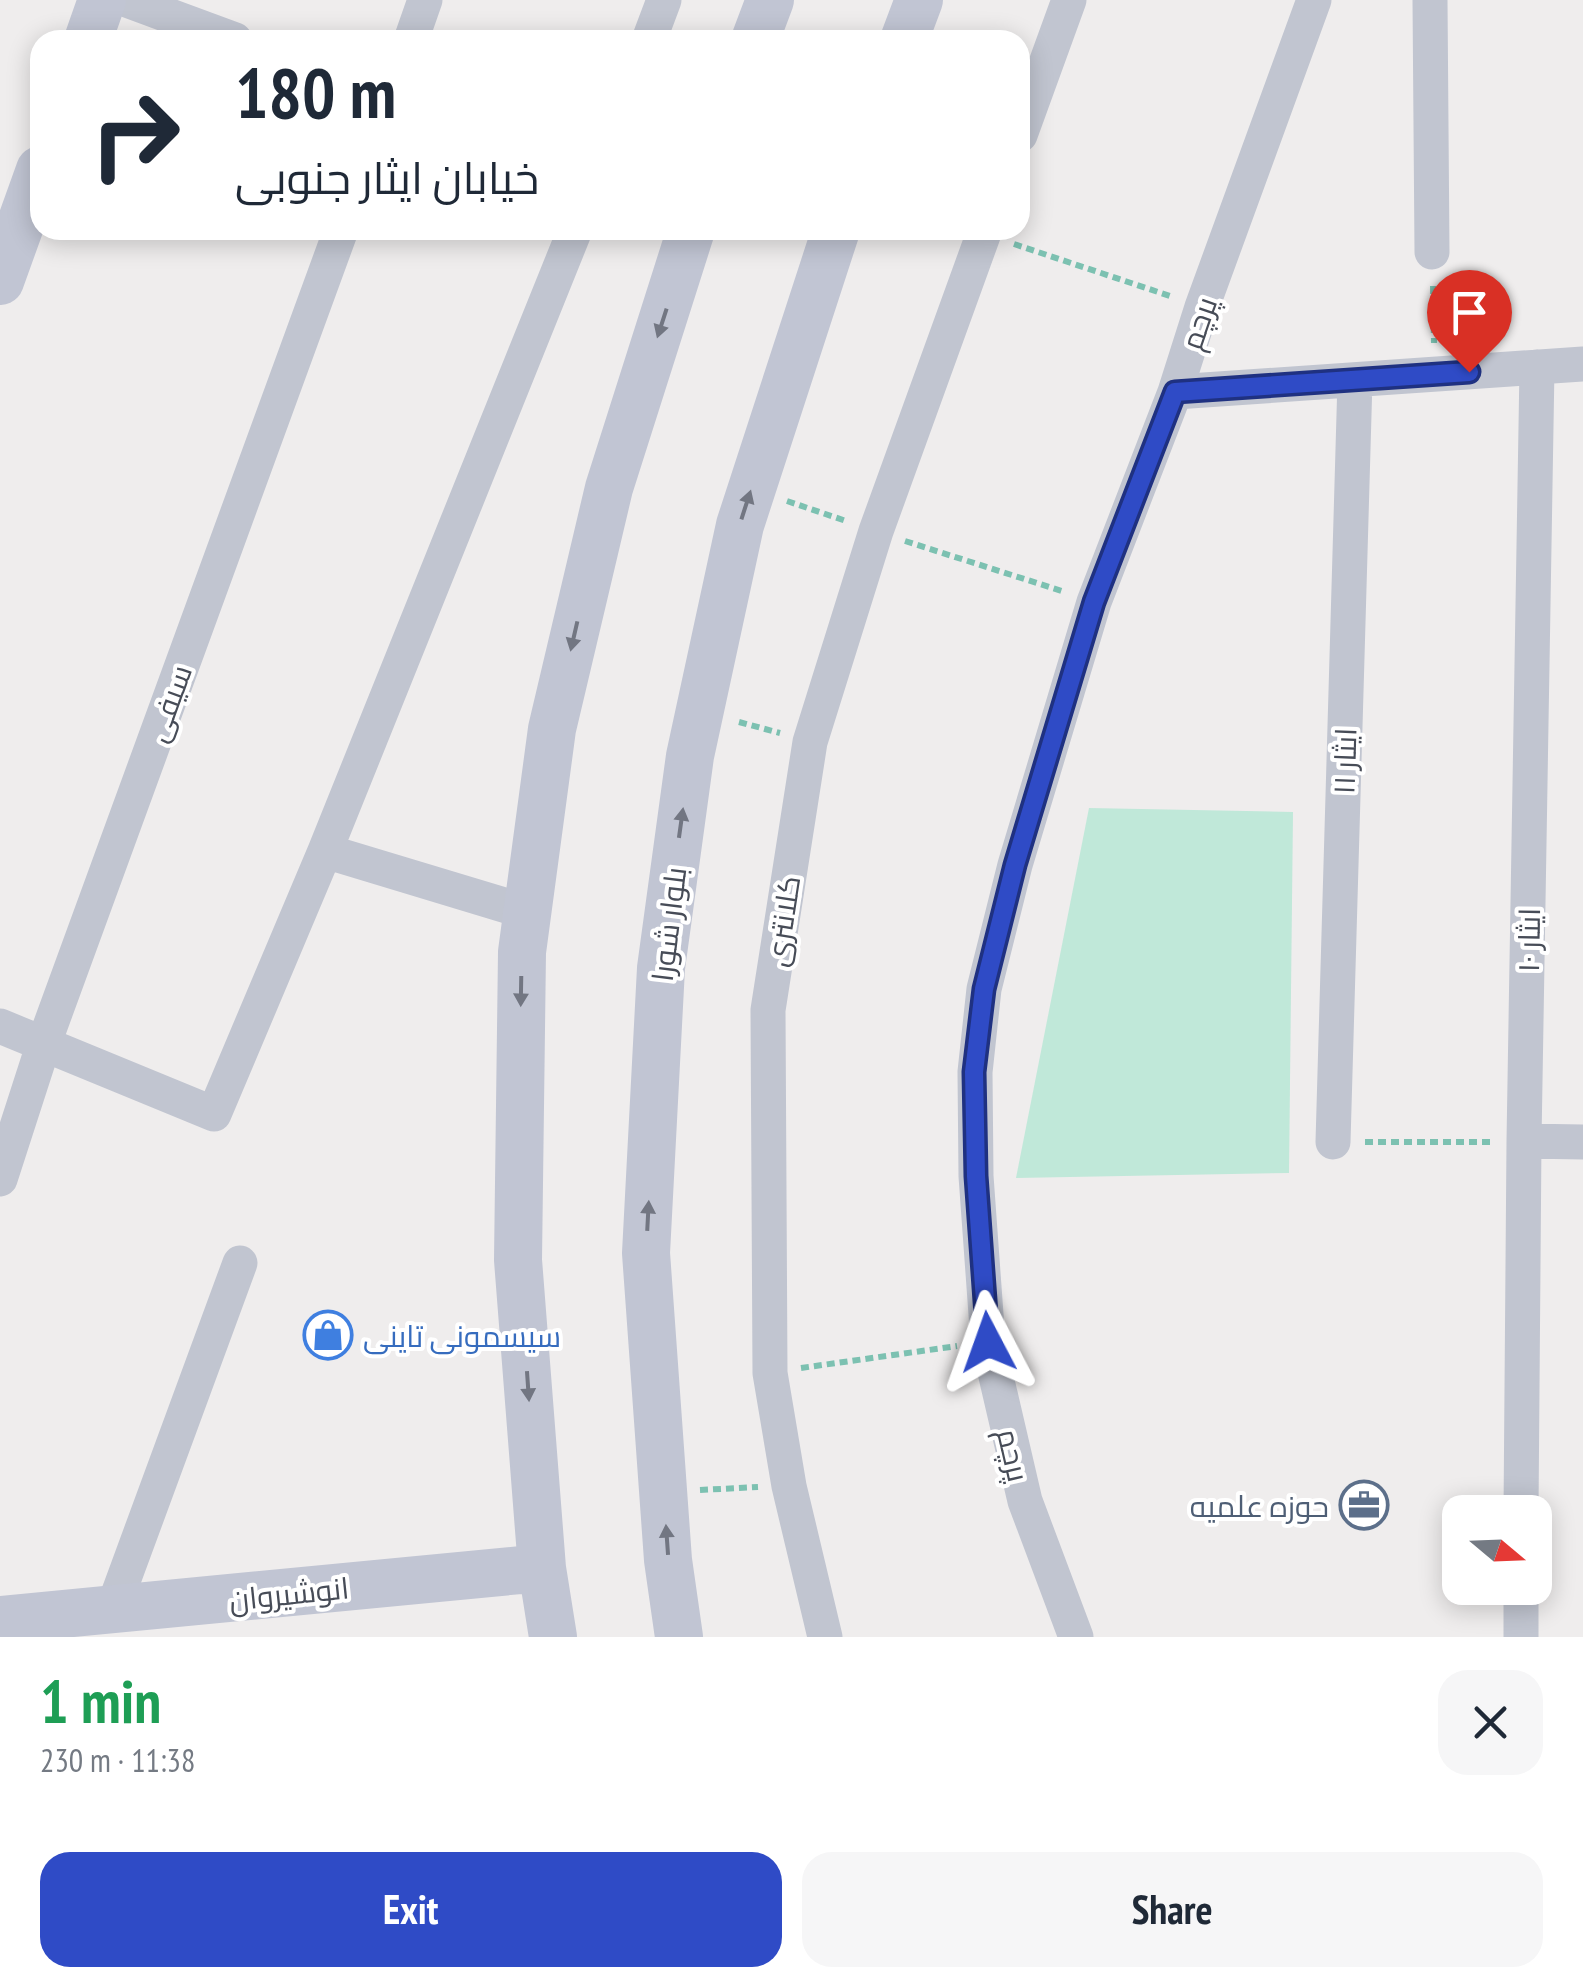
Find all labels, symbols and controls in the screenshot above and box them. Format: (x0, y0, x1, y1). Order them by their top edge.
text: 180 m (235, 47, 396, 137)
icon: right (70, 70, 200, 200)
text: خیابان ایثار جنوبی (235, 148, 539, 206)
pin (1427, 270, 1512, 373)
icon: arrive (1442, 285, 1497, 340)
street label: پرچم (1171, 291, 1227, 355)
one-way arrow (653, 308, 668, 338)
one-way arrow (740, 489, 755, 519)
one-way arrow (566, 621, 581, 652)
street label: سیفی (136, 659, 200, 747)
street label: ایثار ۱۱ (1323, 727, 1365, 795)
one-way arrow (673, 807, 689, 838)
street label: بلوار شورا (642, 865, 694, 983)
street label: کلانتری (756, 873, 808, 969)
street label: ایثار ۱۰ (1508, 907, 1548, 973)
one-way arrow (513, 976, 529, 1008)
one-way arrow (640, 1200, 656, 1232)
position arrow (936, 1290, 1040, 1394)
shop icon: سیسمونی تاینی (302, 1309, 354, 1361)
place label: سیسمونی تاینی (363, 1316, 561, 1355)
one-way arrow (520, 1370, 536, 1402)
street label: پرچم (987, 1425, 1039, 1486)
office icon: حوزه علمیه (1338, 1479, 1390, 1531)
place label: حوزه علمیه (1190, 1486, 1329, 1525)
north arrow (1442, 1495, 1552, 1605)
map controls (1442, 1495, 1552, 1605)
one-way arrow (658, 1524, 674, 1556)
street label: انوشیروان (227, 1567, 351, 1619)
text: 1 min (40, 1662, 161, 1740)
button: close (1438, 1670, 1543, 1775)
text: 230 m · 11:38 (40, 1739, 195, 1781)
button: Exit (40, 1852, 782, 1967)
button: Share (802, 1852, 1543, 1967)

